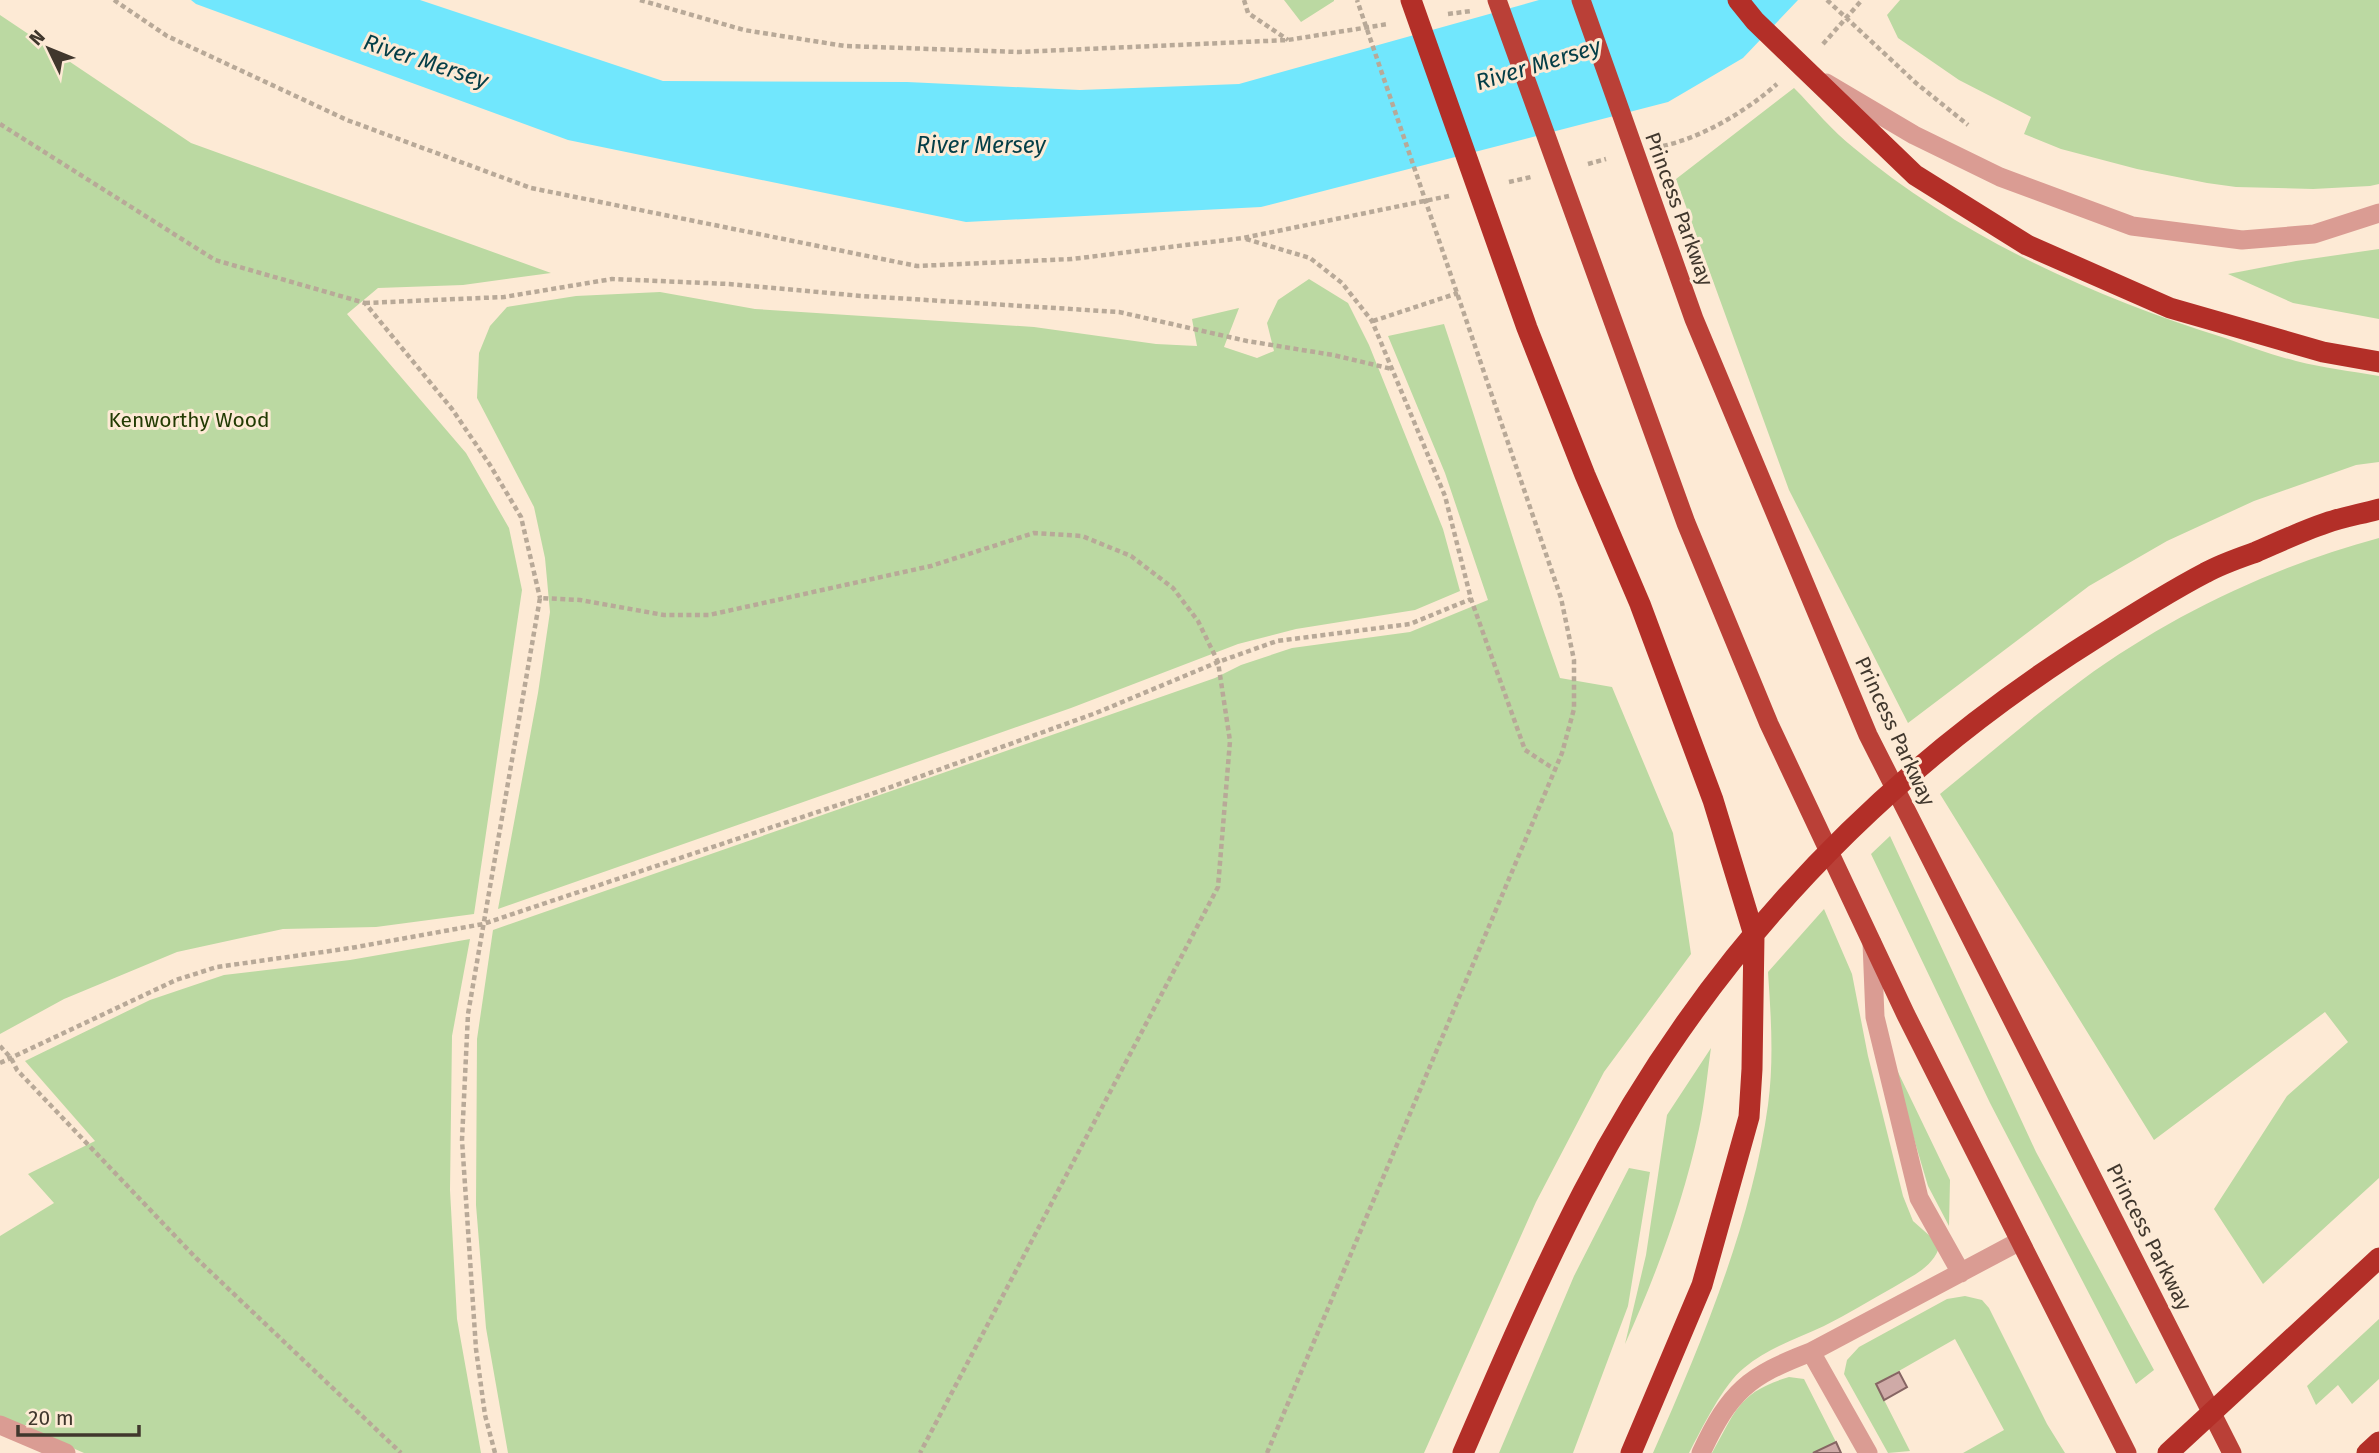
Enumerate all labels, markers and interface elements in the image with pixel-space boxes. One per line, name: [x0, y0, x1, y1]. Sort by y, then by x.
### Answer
north arrow: [14, 14, 84, 84]
text: N: [24, 25, 50, 50]
water label: River Mersey: [360, 28, 493, 95]
water label: River Mersey: [1472, 31, 1605, 96]
street label: Princess Parkway: [1639, 129, 1719, 290]
water label: River Mersey: [916, 131, 1047, 159]
park label: Kenworthy Wood: [108, 407, 270, 433]
street label: Princess Parkway: [1849, 652, 1941, 810]
street label: Princess Parkway: [2101, 1159, 2198, 1316]
scale bar: [18, 1394, 138, 1438]
text: 20 m: [28, 1405, 74, 1431]

